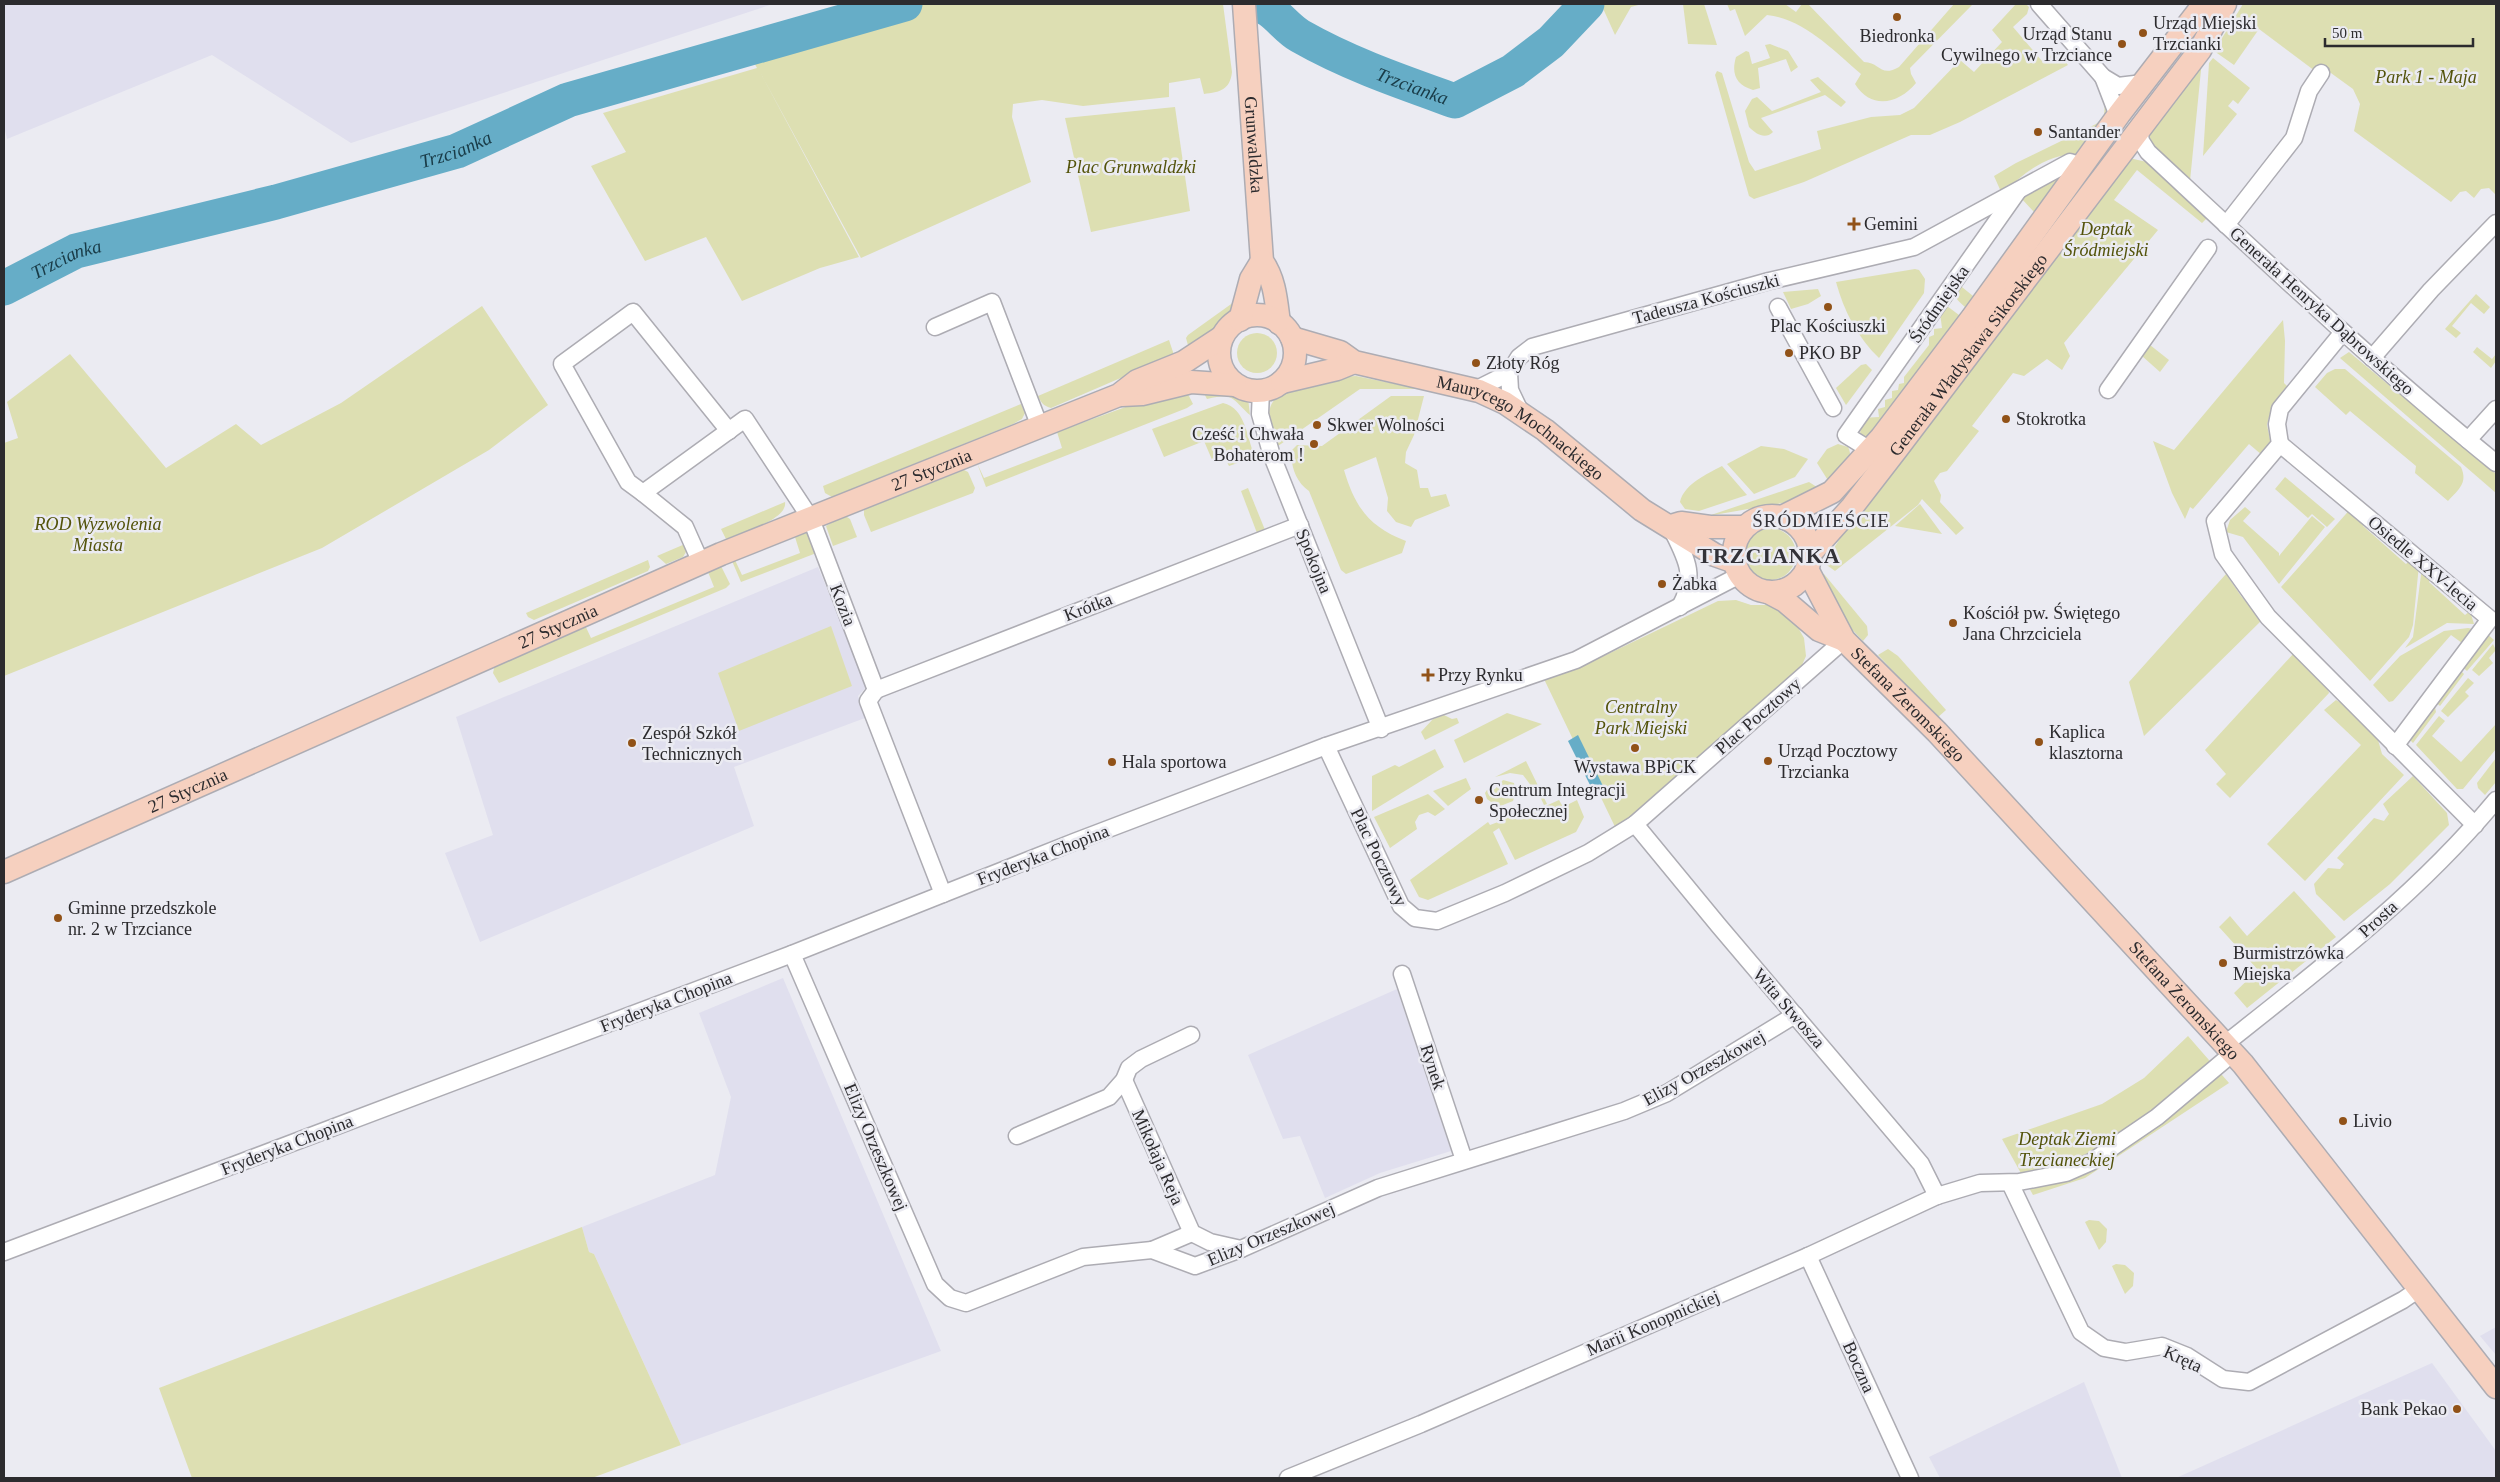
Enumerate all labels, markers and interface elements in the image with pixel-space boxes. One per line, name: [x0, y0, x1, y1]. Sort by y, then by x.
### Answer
marker: Biedronka: [1891, 11, 1903, 23]
place label: Urząd Miejski Trzcianki: [2153, 13, 2256, 54]
scale bar: [2325, 15, 2472, 47]
place label: Urząd Stanu Cywilnego w Trzciance: [1941, 24, 2112, 65]
text: 50 m: [2332, 25, 2363, 41]
place label: Biedronka: [1860, 26, 1934, 46]
marker: Urząd Miejski Trzcianki: [2137, 27, 2149, 39]
marker: Urząd Stanu Cywilnego w Trzciance: [2116, 38, 2128, 50]
water label: Trzcianka: [1373, 63, 1451, 109]
park label: Park 1 - Maja: [2374, 67, 2477, 87]
street label: Grunwaldzka: [1240, 96, 1267, 194]
place label: Santander: [2048, 122, 2120, 142]
marker: Santander: [2032, 126, 2044, 138]
water label: Trzcianka: [417, 127, 495, 172]
park label: Plac Grunwaldzki: [1065, 157, 1196, 177]
place label: Gemini: [1864, 214, 1918, 234]
marker: Gemini: [1848, 218, 1860, 230]
park label: Deptak Śródmiejski: [2064, 219, 2149, 260]
street label: Generała Henryka Dąbrowskiego: [2226, 223, 2418, 399]
water label: Trzcianka: [27, 235, 103, 283]
street label: Generała Władysława Sikorskiego: [1885, 250, 2051, 460]
street label: Śródmiejska: [1904, 261, 1973, 347]
street label: Tadeusza Kościuszki: [1630, 270, 1782, 328]
marker: Plac Kościuszki: [1822, 301, 1834, 313]
place label: Plac Kościuszki: [1770, 316, 1886, 336]
place label: PKO BP: [1799, 343, 1862, 363]
marker: PKO BP: [1783, 347, 1795, 359]
place label: Złoty Róg: [1486, 353, 1560, 373]
marker: Złoty Róg: [1470, 357, 1482, 369]
street label: Maurycego Mochnackiego: [1435, 371, 1608, 484]
place label: Stokrotka: [2016, 409, 2086, 429]
marker: Stokrotka: [2000, 413, 2012, 425]
place label: Skwer Wolności: [1327, 415, 1445, 435]
marker: Skwer Wolności: [1311, 419, 1323, 431]
place label: Cześć i Chwała Bohaterom !: [1192, 424, 1304, 465]
marker: Cześć i Chwała Bohaterom !: [1308, 438, 1320, 450]
street label: 27 Stycznia: [889, 445, 974, 495]
district label: ŚRÓDMIEŚCIE: [1752, 510, 1890, 531]
street label: Osiedle XXV-lecia: [2364, 511, 2482, 615]
park label: ROD Wyzwolenia Miasta: [34, 514, 161, 555]
street label: Spokojna: [1292, 526, 1336, 596]
district label: TRZCIANKA: [1697, 543, 1841, 568]
place label: Żabka: [1672, 574, 1717, 594]
marker: Żabka: [1656, 578, 1668, 590]
street label: Kozia: [826, 581, 860, 629]
street label: Krótka: [1061, 589, 1115, 625]
street label: 27 Stycznia: [515, 600, 601, 653]
place label: Kościół pw. Świętego Jana Chrzciciela: [1963, 602, 2120, 644]
marker: Kościół pw. Świętego Jana Chrzciciela: [1947, 617, 1959, 629]
street label: Stefana Żeromskiego: [1847, 643, 1969, 766]
place label: Przy Rynku: [1438, 665, 1523, 685]
marker: Przy Rynku: [1422, 669, 1434, 681]
street label: Plac Pocztowy: [1711, 674, 1805, 758]
park label: Centralny Park Miejski: [1594, 697, 1687, 738]
place label: Kaplica klasztorna: [2049, 722, 2123, 763]
place label: Zespół Szkół Technicznych: [642, 723, 742, 764]
marker: Kaplica klasztorna: [2033, 736, 2045, 748]
marker: Zespół Szkół Technicznych: [626, 737, 638, 749]
place label: Urząd Pocztowy Trzcianka: [1778, 741, 1897, 782]
marker: Wystawa BPiCK: [1629, 742, 1641, 754]
place label: Hala sportowa: [1122, 752, 1226, 772]
marker: Urząd Pocztowy Trzcianka: [1762, 755, 1774, 767]
marker: Hala sportowa: [1106, 756, 1118, 768]
place label: Wystawa BPiCK: [1574, 757, 1696, 777]
street label: 27 Stycznia: [145, 764, 230, 817]
place label: Centrum Integracji Społecznej: [1489, 780, 1625, 821]
marker: Centrum Integracji Społecznej: [1473, 794, 1485, 806]
street label: Plac Pocztowy: [1347, 805, 1411, 909]
street label: Fryderyka Chopina: [974, 821, 1112, 889]
street label: Prosta: [2355, 897, 2401, 941]
place label: Gminne przedszkole nr. 2 w Trzciance: [68, 898, 216, 939]
marker: Gminne przedszkole nr. 2 w Trzciance: [52, 912, 64, 924]
street label: Stefana Żeromskiego: [2125, 937, 2244, 1064]
place label: Burmistrzówka Miejska: [2233, 943, 2344, 984]
marker: Burmistrzówka Miejska: [2217, 957, 2229, 969]
street label: Wita Stwosza: [1749, 964, 1829, 1052]
street label: Fryderyka Chopina: [597, 968, 735, 1036]
street label: Elizy Orzeszkowej: [1639, 1026, 1769, 1110]
street label: Rynek: [1416, 1042, 1450, 1092]
street label: Elizy Orzeszkowej: [840, 1080, 912, 1214]
street label: Mikołaja Reja: [1128, 1106, 1188, 1208]
street label: Fryderyka Chopina: [218, 1111, 356, 1179]
place label: Livio: [2353, 1111, 2392, 1131]
marker: Livio: [2337, 1115, 2349, 1127]
park label: Deptak Ziemi Trzcianeckiej: [2017, 1129, 2116, 1170]
street label: Elizy Orzeszkowej: [1204, 1198, 1338, 1270]
street label: Marii Konopnickiej: [1584, 1286, 1722, 1360]
street label: Boczna: [1839, 1338, 1879, 1396]
street label: Kręta: [2161, 1341, 2205, 1377]
place label: Bank Pekao: [2361, 1399, 2447, 1419]
marker: Bank Pekao: [2451, 1403, 2463, 1415]

